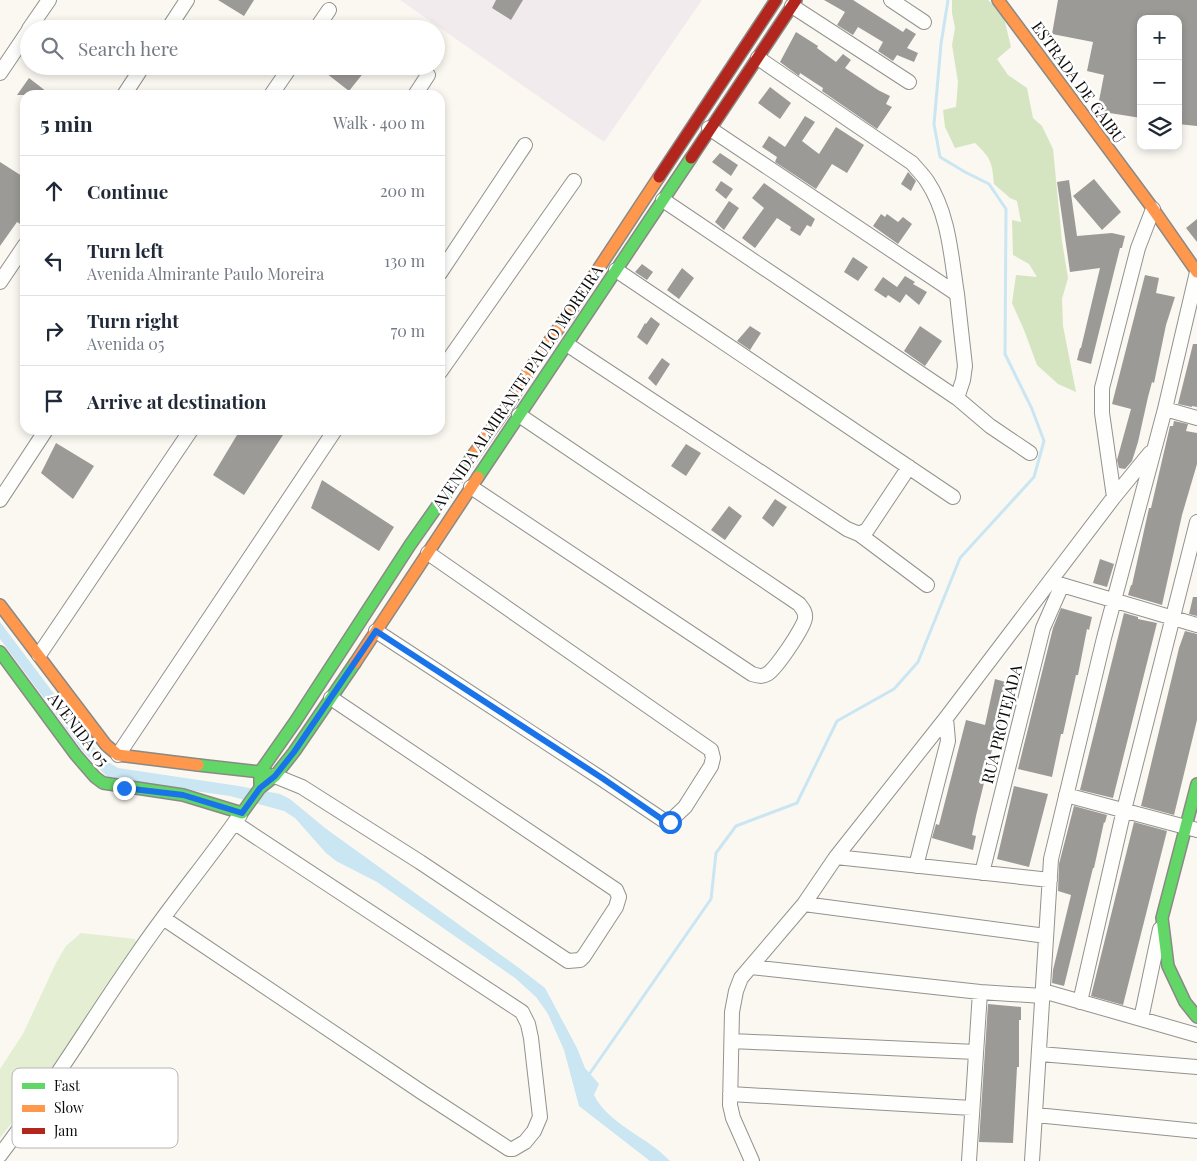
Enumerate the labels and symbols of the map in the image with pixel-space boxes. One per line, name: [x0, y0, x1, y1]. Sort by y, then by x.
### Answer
street label: ESTRADA DE GAIBU: [1028, 17, 1130, 147]
street label: AVENIDA ALMIRANTE PAULO MOREIRA: [426, 260, 607, 514]
street label: RUA PROTEJADA: [976, 661, 1026, 786]
street label: AVENIDA 05: [43, 687, 114, 770]
route end: [113, 777, 136, 800]
route start: [659, 811, 682, 834]
legend: [12, 1068, 178, 1148]
text: Fast: [54, 1076, 81, 1095]
text: Slow: [54, 1098, 84, 1117]
text: Jam: [53, 1121, 78, 1140]

